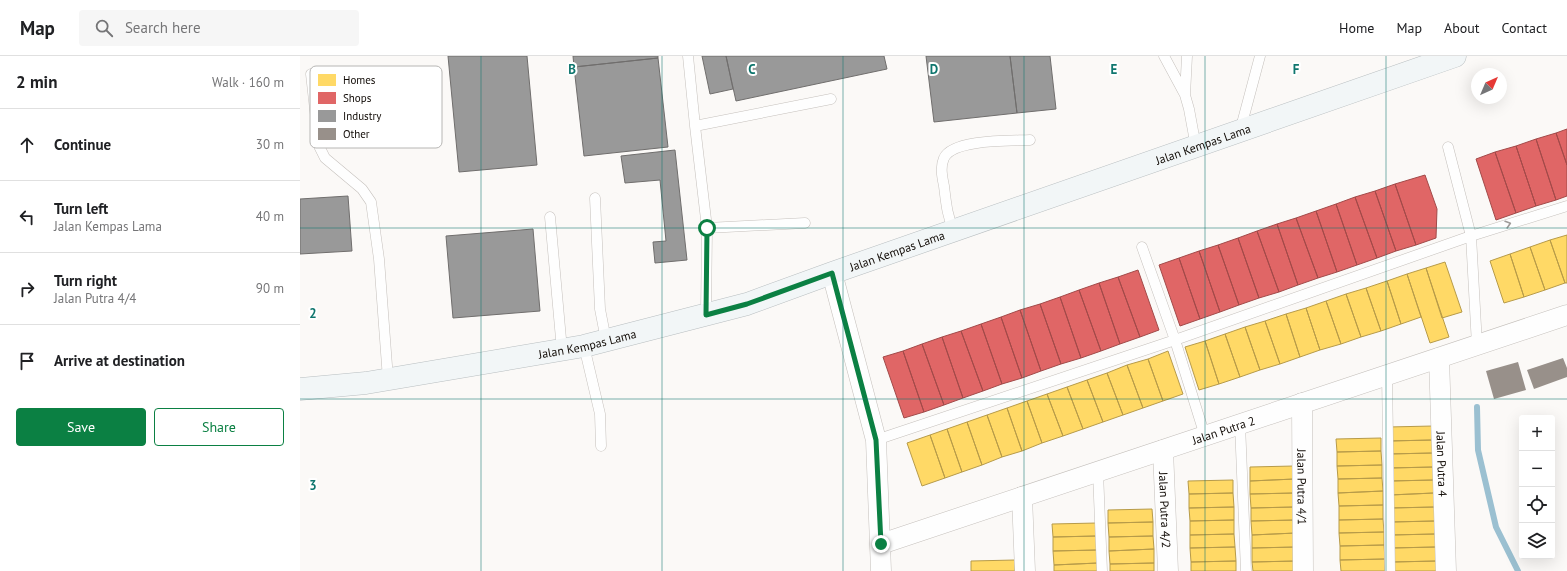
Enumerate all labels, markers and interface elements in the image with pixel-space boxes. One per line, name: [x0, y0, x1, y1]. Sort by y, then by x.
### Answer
search box: [79, 10, 359, 46]
text: Map: [20, 16, 55, 40]
icon: search: [93, 17, 115, 39]
text: Search here: [125, 18, 201, 37]
text: Home: [1339, 19, 1374, 37]
text: Map: [1396, 19, 1422, 37]
text: About: [1444, 19, 1480, 37]
text: Contact: [1502, 19, 1547, 37]
text: B: [568, 61, 576, 78]
text: C: [748, 61, 756, 78]
text: D: [930, 61, 938, 78]
text: E: [1111, 61, 1118, 78]
text: F: [1293, 61, 1300, 78]
legend: [310, 66, 442, 148]
north arrow: [1471, 68, 1507, 104]
text: 2 min: [16, 71, 57, 93]
text: Homes: [343, 73, 376, 87]
text: Walk · 160 m: [212, 74, 284, 91]
text: Shops: [343, 91, 372, 105]
text: Industry: [343, 109, 382, 123]
street label: Jalan Kempas Lama: [1152, 120, 1253, 168]
text: Other: [343, 127, 370, 141]
icon: ahead: [16, 134, 38, 156]
text: Continue: [54, 135, 111, 154]
text: 30 m: [256, 136, 284, 153]
text: Turn left: [54, 199, 108, 218]
icon: left: [16, 206, 38, 228]
text: 40 m: [256, 208, 284, 225]
text: Jalan Kempas Lama: [54, 218, 162, 235]
route start: [698, 219, 716, 237]
one-way arrow: [1505, 220, 1512, 229]
street label: Jalan Kempas Lama: [846, 227, 947, 274]
text: Turn right: [54, 271, 117, 290]
icon: right: [16, 278, 38, 300]
text: 90 m: [256, 280, 284, 297]
text: Jalan Putra 4/4: [54, 290, 136, 307]
text: 2: [309, 305, 317, 322]
street label: Jalan Kempas Lama: [536, 325, 638, 361]
icon: arrive: [16, 350, 38, 372]
text: Arrive at destination: [54, 351, 185, 370]
button: Save: [16, 408, 146, 446]
button: Share: [154, 408, 284, 446]
street label: Jalan Putra 2: [1189, 412, 1257, 447]
map controls: [1519, 415, 1555, 559]
button: +: [1519, 415, 1555, 451]
street label: Jalan Putra 4: [1434, 430, 1451, 497]
street label: Jalan Putra 4/1: [1295, 448, 1310, 525]
button: −: [1519, 451, 1555, 487]
street label: Jalan Putra 4/2: [1156, 471, 1175, 548]
text: 3: [309, 477, 317, 494]
button: locate: [1519, 487, 1555, 523]
button: layers: [1519, 523, 1555, 559]
route end: [872, 535, 890, 553]

